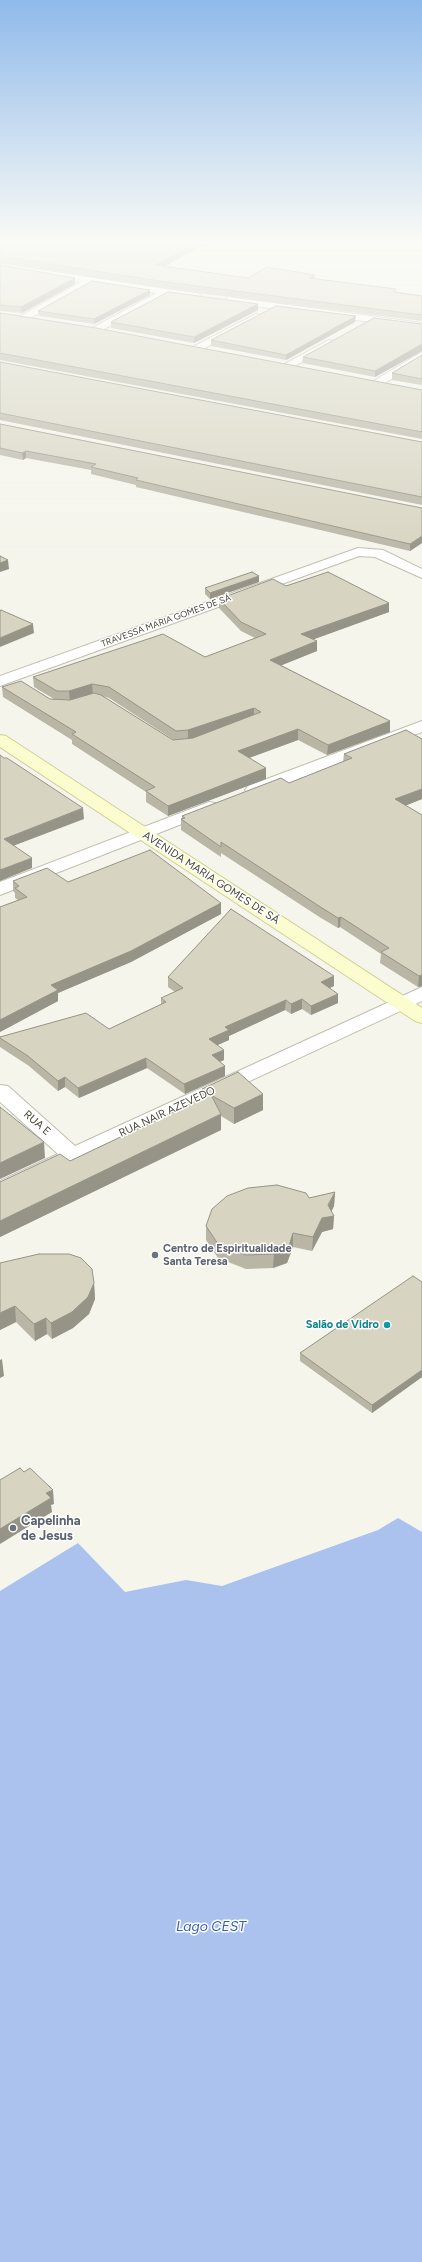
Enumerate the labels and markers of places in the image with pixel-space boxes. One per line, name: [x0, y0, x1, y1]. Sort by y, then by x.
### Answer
place label: Centro de Espiritualidade Santa Teresa: [163, 1242, 291, 1268]
marker: Centro de Espiritualidade Santa Teresa: [150, 1250, 160, 1260]
place label: Salão de Vidro: [306, 1318, 379, 1332]
marker: Salão de Vidro: [382, 1320, 392, 1330]
place label: Capelinha de Jesus: [21, 1513, 81, 1544]
marker: Capelinha de Jesus: [8, 1523, 18, 1533]

